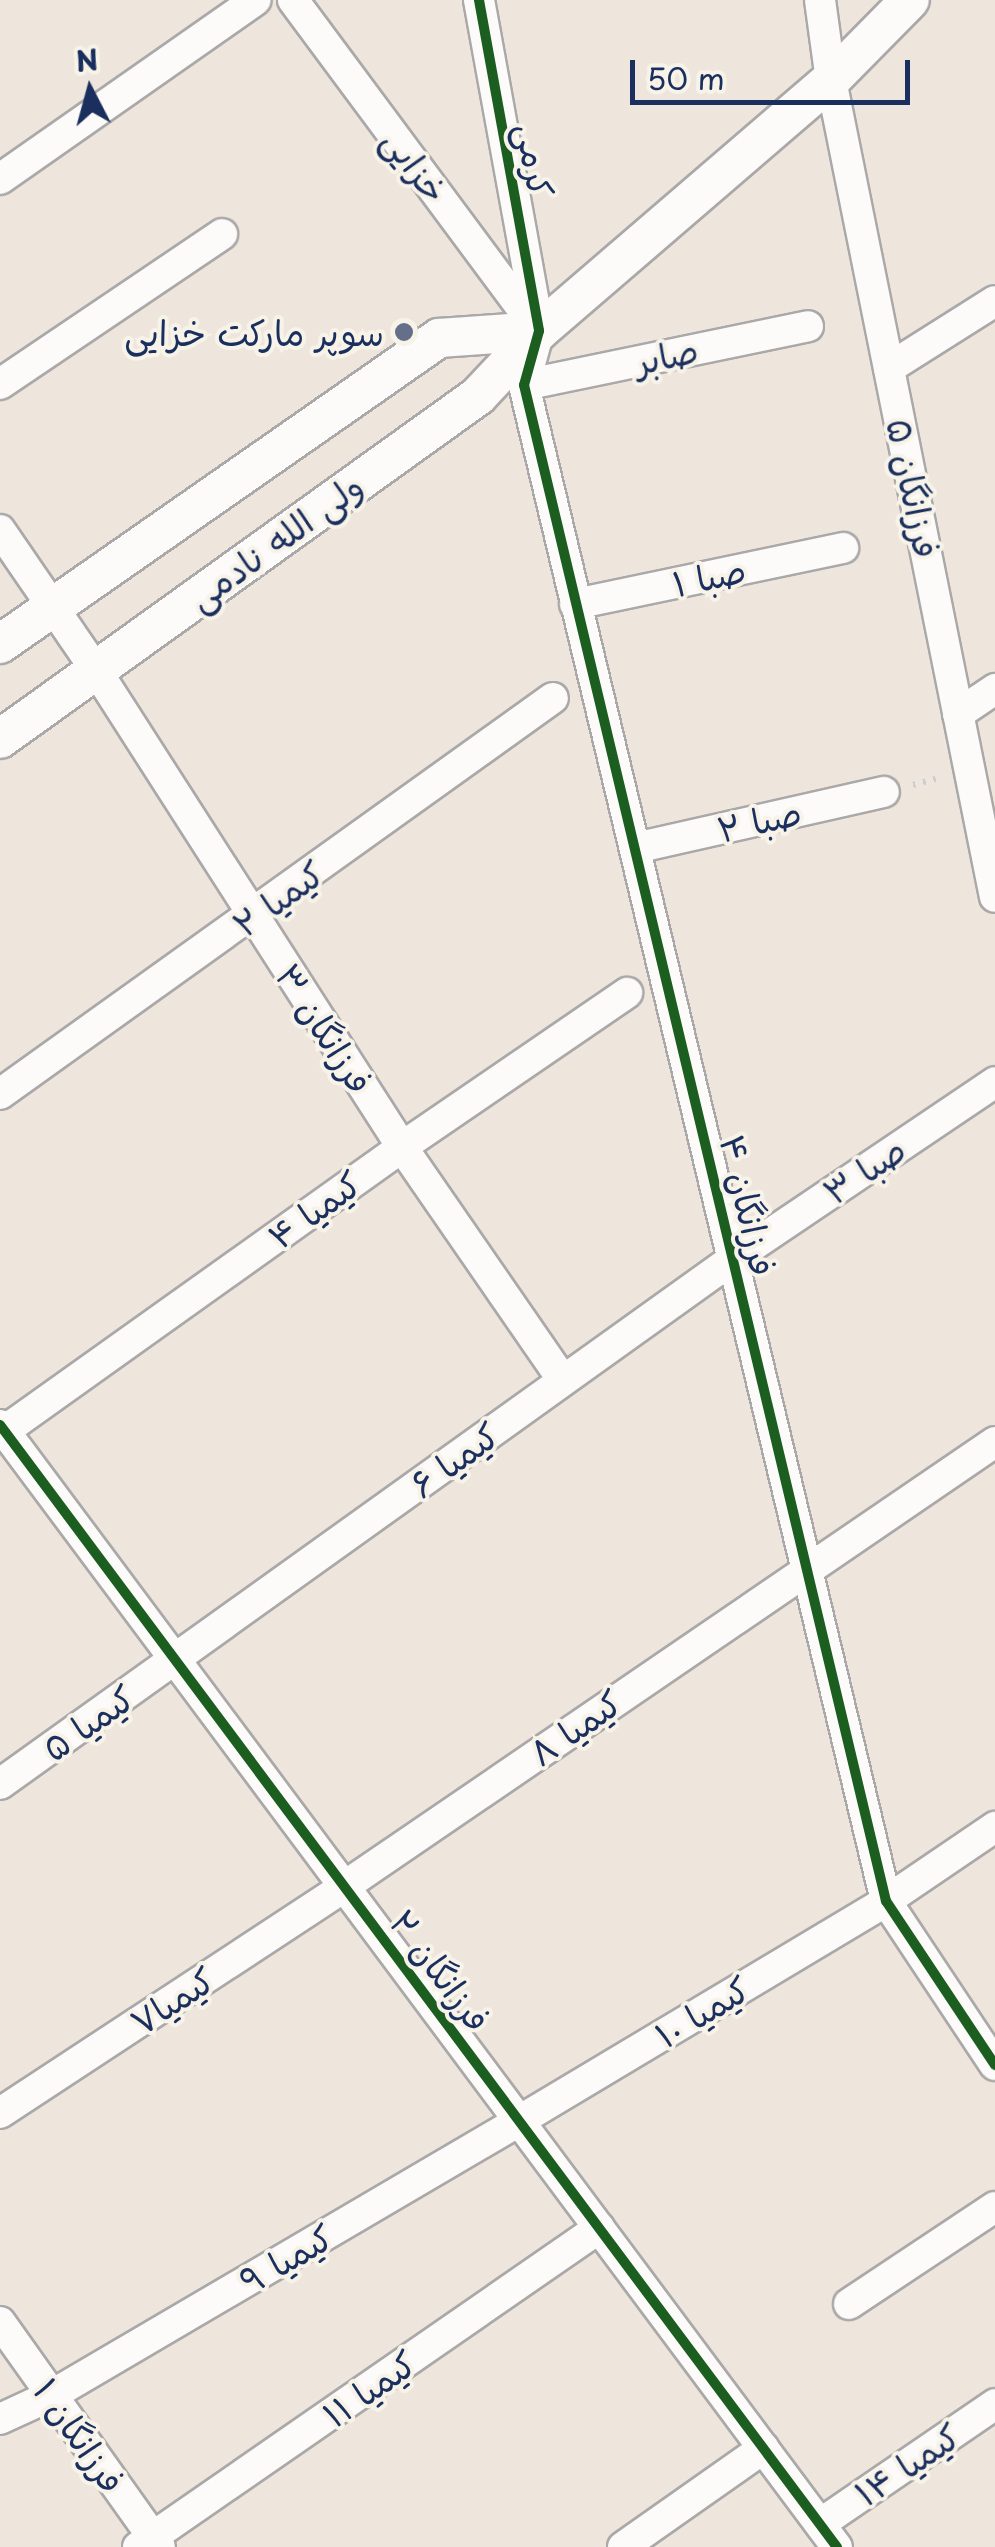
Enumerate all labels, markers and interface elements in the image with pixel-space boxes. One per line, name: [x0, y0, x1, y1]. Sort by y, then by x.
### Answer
text: N: [74, 37, 100, 82]
north arrow: [40, 40, 140, 140]
scale bar: [635, 40, 915, 102]
text: 50 m: [647, 55, 725, 100]
street label: خزایی: [375, 120, 457, 210]
street label: کرمی: [509, 120, 563, 200]
place label: سوپر مارکت خزایی: [124, 311, 384, 353]
marker: سوپر مارکت خزایی: [393, 321, 415, 343]
street label: صابر: [630, 328, 702, 382]
street label: فرزانگان ۵: [879, 414, 949, 562]
street label: ولی الله نادمی: [180, 464, 370, 618]
street label: صبا ۱: [668, 548, 750, 604]
street label: صبا ۲: [713, 790, 805, 850]
street label: کیمیا ۲: [224, 851, 332, 945]
street label: فرزانگان ۳: [268, 955, 382, 1101]
street label: صبا ۳: [815, 1127, 913, 1213]
street label: فرزانگان ۴: [712, 1130, 786, 1280]
street label: کیمیا ۴: [259, 1161, 369, 1257]
street label: کیمیا ۶: [401, 1413, 507, 1505]
street label: کیمیا ۵: [34, 1675, 142, 1769]
street label: کیمیا ۸: [521, 1680, 629, 1774]
street label: فرزانگان ۲: [382, 1901, 500, 2039]
street label: کیمیا۷: [122, 1957, 222, 2043]
street label: کیمیا ۱۰: [647, 1967, 757, 2055]
street label: کیمیا ۹: [232, 2215, 340, 2301]
street label: کیمیا ۱۱: [314, 2341, 424, 2435]
street label: فرزانگان ۱: [26, 2370, 134, 2500]
street label: کیمیا ۱۴: [846, 2414, 968, 2514]

